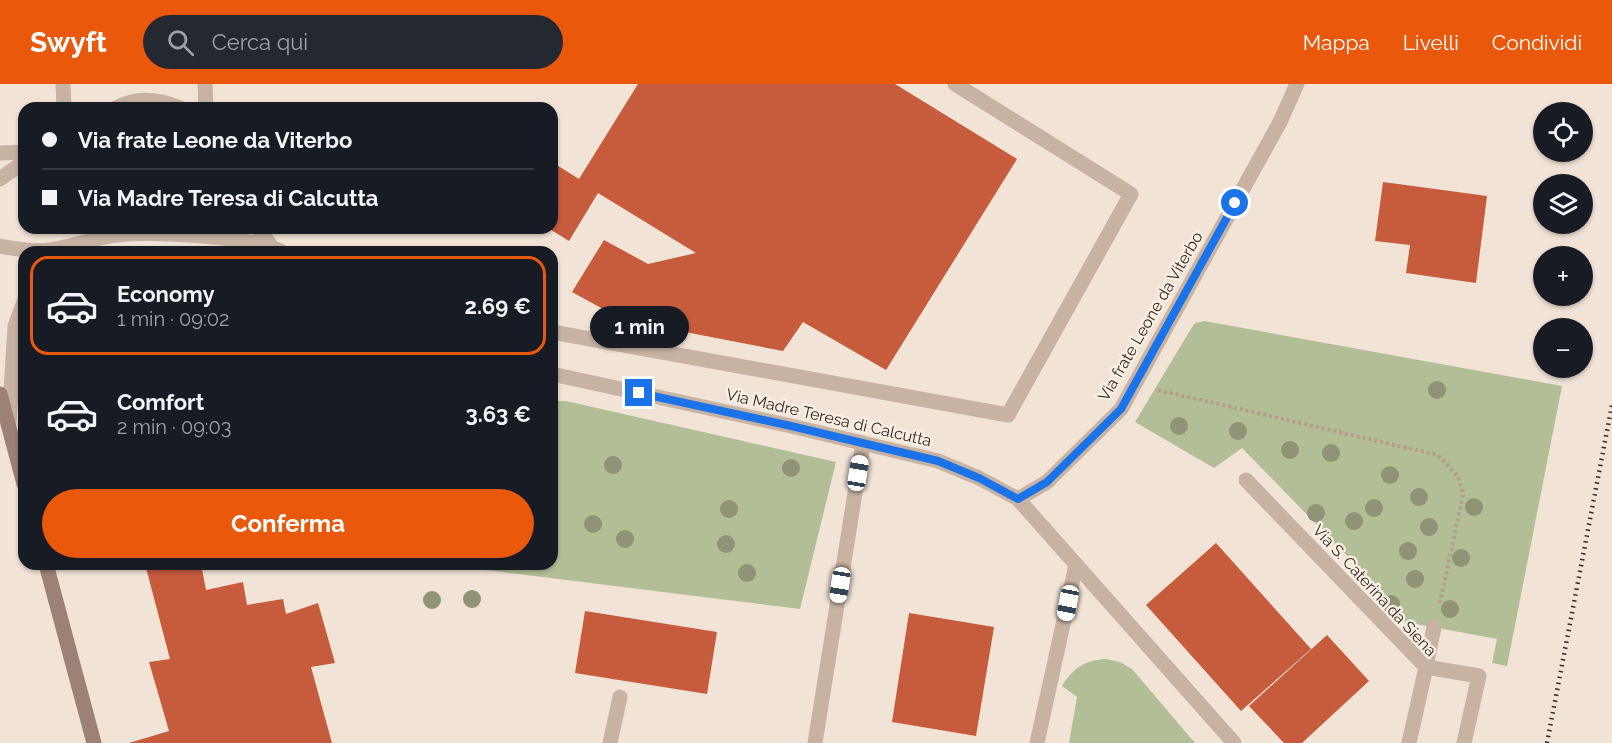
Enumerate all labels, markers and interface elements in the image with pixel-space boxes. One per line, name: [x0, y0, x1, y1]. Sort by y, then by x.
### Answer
search box: [143, 15, 563, 69]
text: Swyft: [30, 26, 107, 59]
icon: search: [164, 26, 197, 59]
text: Cerca qui: [212, 29, 308, 55]
text: Mappa: [1303, 30, 1370, 55]
text: Livelli: [1403, 30, 1459, 55]
text: Condividi: [1492, 30, 1582, 55]
map controls: [1533, 102, 1593, 378]
button: locate: [1533, 102, 1593, 162]
text: Via frate Leone da Viterbo: [78, 127, 352, 153]
button: layers: [1533, 174, 1593, 234]
text: Via Madre Teresa di Calcutta: [78, 185, 378, 211]
route start: [1221, 189, 1248, 216]
street label: Via frate Leone da Viterbo: [1094, 228, 1207, 404]
button: +: [1533, 246, 1593, 306]
icon: car: [45, 279, 99, 333]
text: Economy: [117, 281, 215, 307]
text: 2.69 €: [464, 293, 531, 319]
callout: 1 min: [590, 306, 688, 348]
text: 1 min · 09:02: [117, 307, 229, 331]
text: 1 min: [614, 315, 665, 339]
button: −: [1533, 318, 1593, 378]
route end: [625, 379, 652, 406]
street label: Via Madre Teresa di Calcutta: [724, 385, 933, 450]
icon: car: [45, 387, 99, 441]
text: Comfort: [117, 389, 204, 415]
text: 3.63 €: [465, 401, 531, 427]
text: 2 min · 09:03: [117, 415, 232, 439]
car: [846, 454, 870, 492]
button: Conferma: [42, 489, 534, 558]
street label: Via S. Caterina da Siena: [1309, 521, 1441, 660]
car: [828, 566, 852, 604]
car: [1056, 584, 1080, 622]

